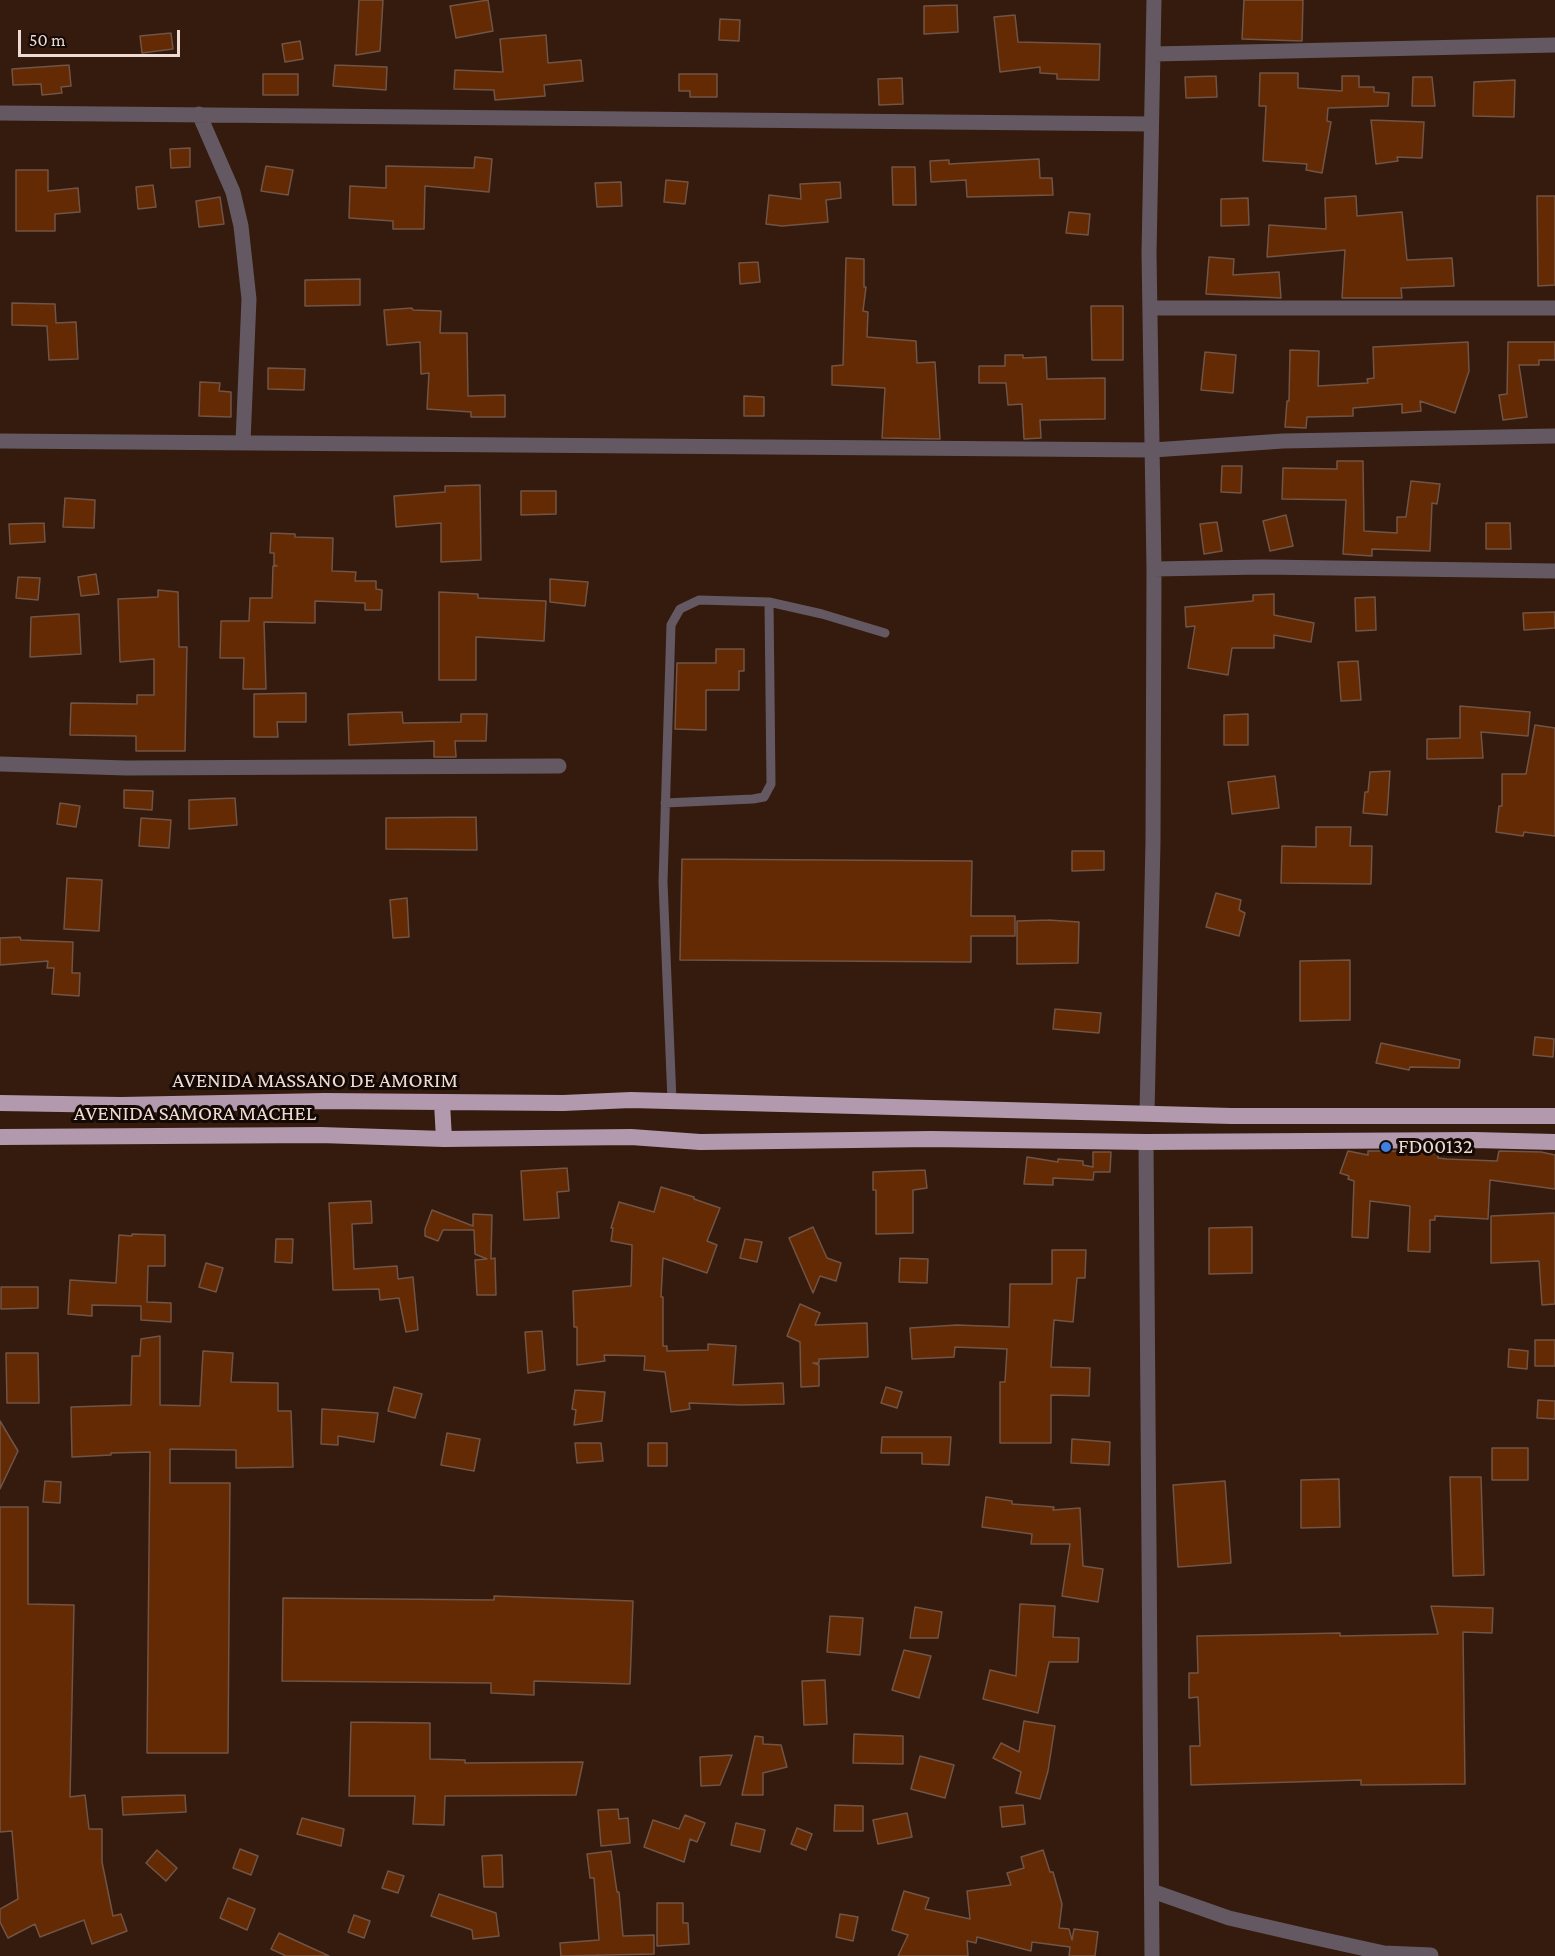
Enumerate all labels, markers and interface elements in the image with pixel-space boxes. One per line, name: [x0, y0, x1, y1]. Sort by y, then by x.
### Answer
scale bar: [21, 18, 183, 56]
text: 50 m: [29, 30, 66, 50]
street label: AVENIDA MASSANO DE AMORIM: [172, 1068, 458, 1094]
street label: AVENIDA SAMORA MACHEL: [74, 1101, 316, 1127]
place label: FD00132: [1398, 1134, 1473, 1160]
marker: FD00132: [1379, 1140, 1393, 1154]

